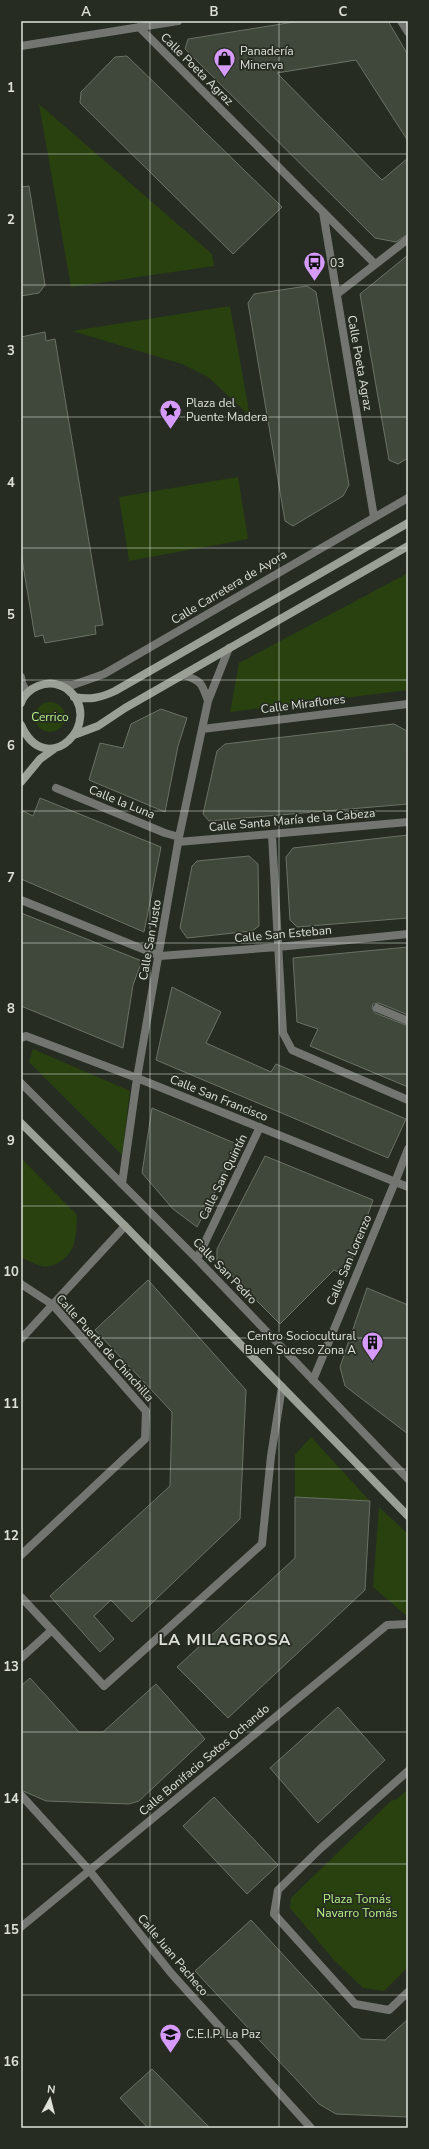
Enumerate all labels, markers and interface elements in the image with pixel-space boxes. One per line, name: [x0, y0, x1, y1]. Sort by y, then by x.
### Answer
text: A: [81, 3, 91, 21]
text: B: [210, 3, 219, 21]
text: C: [339, 3, 348, 21]
street label: Calle Poeta Agraz: [157, 29, 237, 109]
place label: Panadería Minerva: [240, 43, 294, 73]
shop icon: Panadería Minerva: [212, 45, 238, 78]
text: 1: [7, 79, 15, 97]
text: 2: [7, 211, 15, 229]
bus stop icon: 03: [302, 250, 328, 283]
place label: 03: [330, 255, 344, 271]
street label: Calle Poeta Agraz: [344, 314, 376, 412]
text: 3: [7, 342, 15, 360]
place label: Plaza del Puente Madera: [186, 395, 268, 425]
place icon: Plaza del Puente Madera: [158, 397, 184, 430]
text: 4: [7, 474, 15, 492]
street label: Calle Carretera de Ayora: [168, 546, 290, 628]
text: 5: [7, 606, 15, 624]
street label: Calle Miraflores: [260, 691, 346, 717]
park label: Cerrico: [31, 709, 69, 725]
text: 6: [7, 737, 15, 755]
street label: Calle la Luna: [87, 781, 157, 823]
street label: Calle Santa María de la Cabeza: [208, 805, 376, 835]
text: 7: [7, 869, 15, 887]
street label: Calle San Justo: [135, 898, 165, 982]
street label: Calle San Esteban: [234, 922, 332, 946]
text: 8: [7, 1000, 15, 1018]
street label: Calle San Francisco: [168, 1071, 271, 1125]
street label: Calle San Quintín: [195, 1131, 251, 1223]
text: 9: [7, 1132, 15, 1150]
street label: Calle San Lorenzo: [323, 1212, 375, 1308]
street label: Calle San Pedro: [189, 1235, 261, 1308]
text: 10: [3, 1263, 19, 1281]
street label: Calle Puerta de Chinchilla: [52, 1291, 158, 1405]
place label: Centro Sociocultural Buen Suceso Zona A: [245, 1328, 356, 1358]
building icon: Centro Sociocultural Buen Suceso Zona A: [359, 1330, 385, 1363]
text: 11: [3, 1395, 19, 1413]
text: 12: [3, 1527, 19, 1545]
district label: LA MILAGROSA: [159, 1629, 291, 1651]
text: 13: [3, 1658, 19, 1676]
street label: Calle Bonifacio Sotos Ochando: [135, 1700, 273, 1819]
text: 14: [3, 1790, 19, 1808]
park label: Plaza Tomás Navarro Tomás: [316, 1891, 398, 1921]
street label: Calle Juan Pacheco: [134, 1911, 212, 2000]
text: 15: [3, 1921, 19, 1939]
school or university icon: C.E.I.P. La Paz: [157, 2021, 183, 2054]
place label: C.E.I.P. La Paz: [186, 2026, 261, 2042]
text: 16: [3, 2053, 19, 2071]
north arrow: [30, 2079, 70, 2119]
text: N: [46, 2082, 56, 2098]

